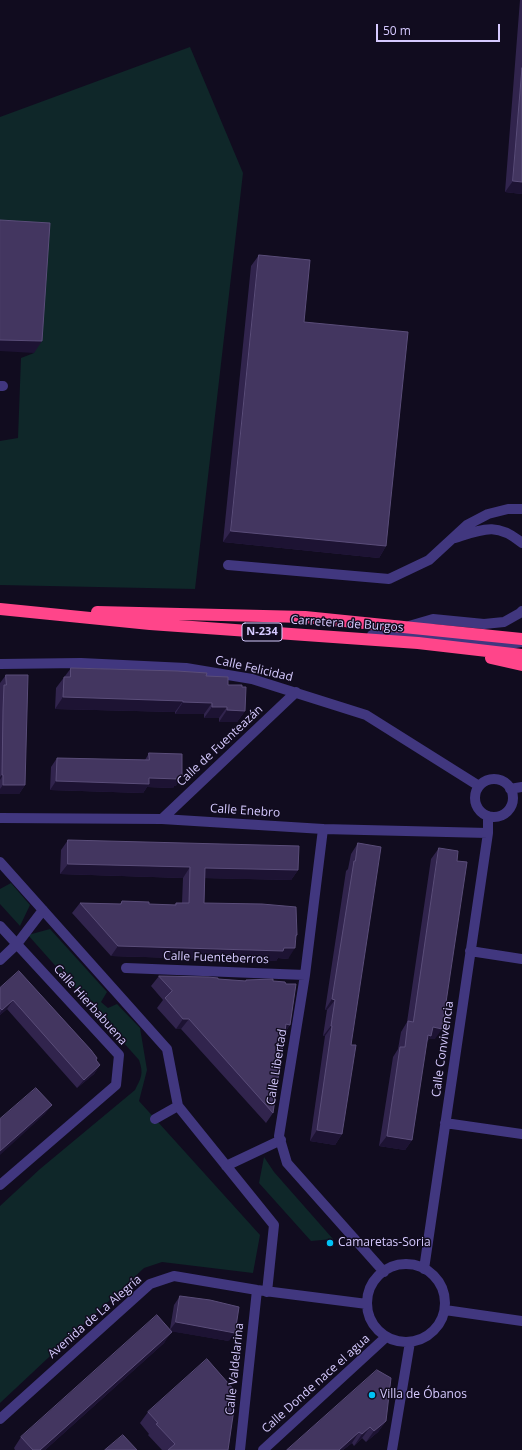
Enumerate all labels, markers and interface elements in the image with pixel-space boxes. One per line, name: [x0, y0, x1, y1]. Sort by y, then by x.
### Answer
scale bar: [378, 16, 502, 42]
text: 50 m: [383, 22, 411, 39]
street label: Carretera de Burgos: [290, 613, 404, 635]
road number: N-234: [242, 623, 282, 641]
street label: Calle Felicidad: [214, 653, 294, 685]
street label: Calle de Fuenteazán: [174, 702, 266, 790]
street label: Calle Enebro: [209, 801, 281, 821]
street label: Calle Fuenteberros: [163, 949, 269, 967]
street label: Calle Hierbabuena: [50, 962, 130, 1048]
street label: Calle Convivencia: [429, 1000, 457, 1098]
street label: Calle Libertad: [264, 1028, 290, 1106]
place label: Camaretas-Soria: [338, 1236, 431, 1250]
marker: Camaretas-Soria: [325, 1238, 335, 1248]
street label: Avenida de La Alegría: [45, 1272, 145, 1362]
street label: Calle Valdelarina: [223, 1322, 247, 1416]
street label: Calle Donde nace el agua: [259, 1332, 373, 1436]
place label: Villa de Óbanos: [380, 1388, 467, 1402]
marker: Villa de Óbanos: [367, 1390, 377, 1400]

